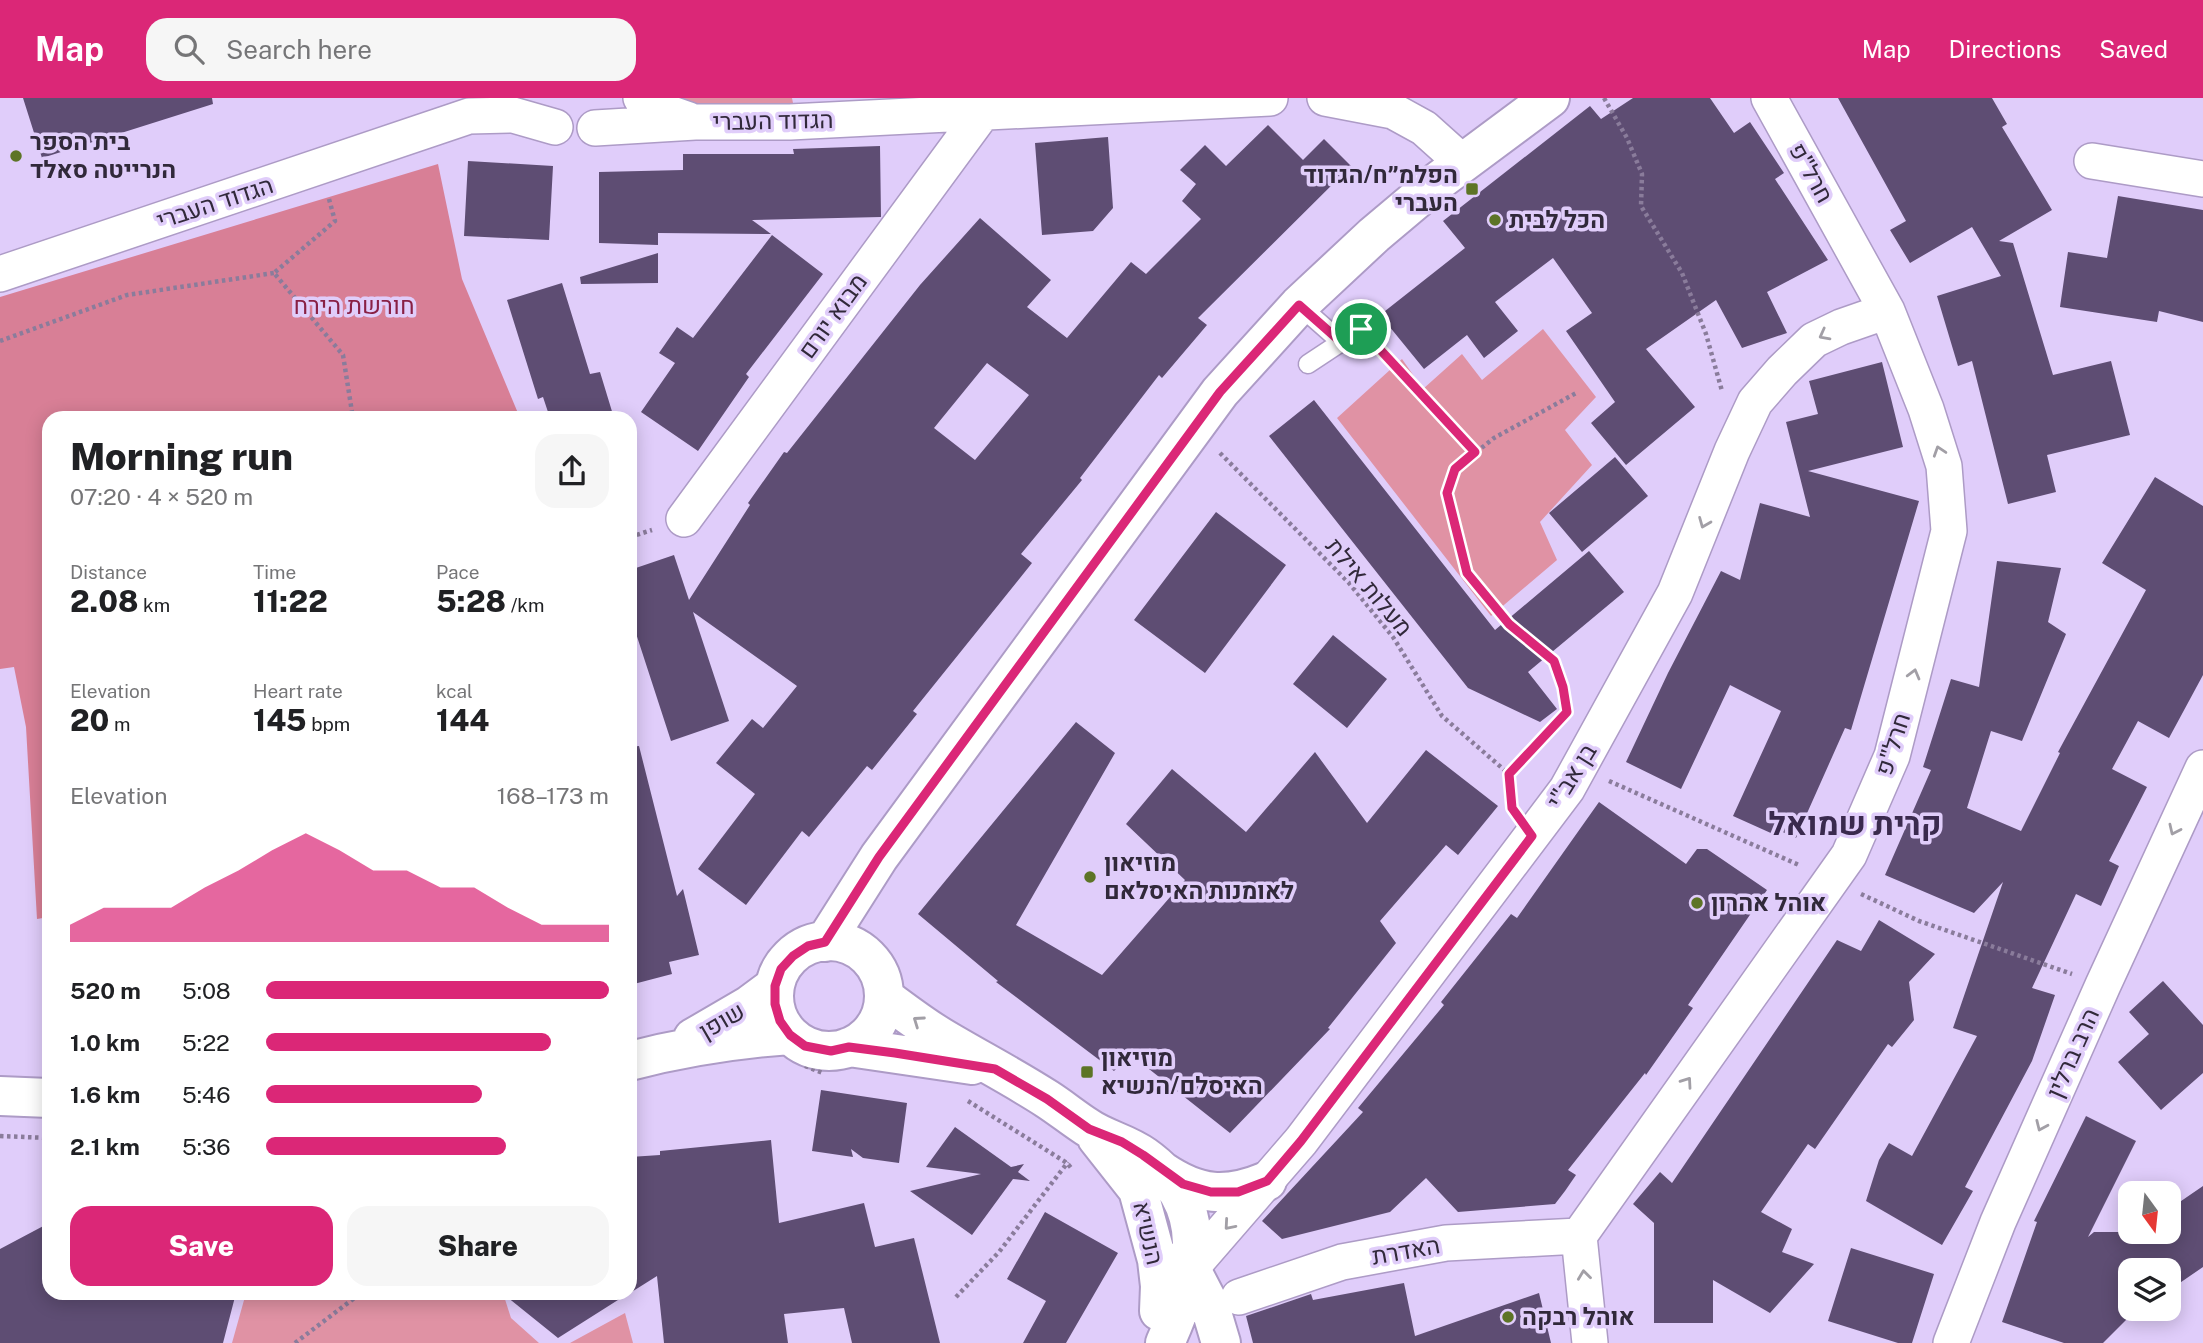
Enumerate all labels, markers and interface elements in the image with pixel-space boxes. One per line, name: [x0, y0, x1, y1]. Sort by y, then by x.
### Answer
search box: [146, 18, 636, 81]
text: Map: [35, 30, 104, 68]
icon: search: [170, 30, 208, 68]
text: Search here: [226, 34, 372, 65]
text: Map: [1862, 35, 1911, 63]
text: Directions: [1949, 35, 2061, 63]
text: Saved: [2099, 35, 2168, 63]
street label: הגדוד העברי: [712, 105, 834, 135]
place label: בית הספר הנרייטה סאלד: [30, 127, 176, 183]
street label: חרל"פ: [1784, 138, 1840, 207]
marker: בית הספר הנרייטה סאלד: [8, 148, 24, 164]
place label: הפלמ״ח/הגדוד העברי: [1303, 160, 1458, 216]
street label: הגדוד העברי: [153, 170, 277, 234]
marker: הפלמ״ח/הגדוד העברי: [1464, 181, 1480, 197]
place label: הכל לבית: [1509, 205, 1605, 233]
marker: הכל לבית: [1487, 212, 1503, 228]
street label: מבוא יורם: [792, 268, 872, 363]
park label: חורשת הירח: [294, 291, 415, 319]
pin: [1331, 299, 1391, 359]
icon: arrive: [1342, 310, 1380, 348]
one-way arrow: [1818, 327, 1831, 341]
text: Morning run: [70, 434, 293, 479]
button: share: [535, 434, 609, 508]
one-way arrow: [1933, 446, 1947, 458]
text: 07:20 · 4 × 520 m: [70, 483, 253, 510]
one-way arrow: [1699, 516, 1713, 528]
street label: מעלות אילת: [1321, 532, 1419, 641]
text: Distance: [70, 561, 147, 583]
text: Time: [253, 561, 296, 583]
text: Pace: [436, 561, 479, 583]
text: 2.08: [70, 583, 138, 619]
text: 11:22: [253, 583, 328, 619]
text: 5:28: [436, 583, 506, 619]
text: km: [138, 594, 170, 616]
text: /km: [506, 594, 544, 616]
one-way arrow: [1906, 668, 1920, 680]
text: Elevation: [70, 680, 151, 702]
text: Heart rate: [253, 680, 343, 702]
text: kcal: [436, 680, 473, 702]
text: 20: [70, 702, 109, 738]
text: 145: [253, 702, 307, 738]
text: 144: [436, 702, 489, 738]
street label: חרל"פ: [1869, 709, 1915, 778]
text: m: [109, 713, 130, 735]
text: bpm: [307, 713, 350, 735]
street label: בן אב"י: [1540, 738, 1602, 813]
text: Elevation: [70, 782, 168, 809]
text: 168–173 m: [497, 782, 609, 809]
district label: קרית שמואל: [1768, 805, 1942, 842]
one-way arrow: [2168, 822, 2182, 835]
place label: מוזיאון לאומנות האיסלאם: [1104, 848, 1294, 904]
marker: מוזיאון לאומנות האיסלאם: [1082, 869, 1098, 885]
place label: אוהל אהרון: [1711, 888, 1826, 916]
marker: אוהל אהרון: [1689, 895, 1705, 911]
text: 520 m: [70, 977, 141, 1004]
text: 5:08: [182, 977, 231, 1004]
street label: שופן: [694, 996, 749, 1044]
street label: הרב ברלין: [2040, 1003, 2104, 1102]
one-way arrow: [913, 1017, 926, 1029]
text: 1.0 km: [70, 1029, 140, 1056]
text: 5:22: [182, 1029, 230, 1056]
place label: מוזיאון האיסלם/הנשיא: [1101, 1043, 1263, 1099]
marker: מוזיאון האיסלם/הנשיא: [1079, 1064, 1095, 1080]
one-way arrow: [1679, 1077, 1691, 1090]
text: 1.6 km: [70, 1081, 140, 1108]
text: 5:46: [182, 1081, 231, 1108]
one-way arrow: [2035, 1119, 2049, 1131]
text: 2.1 km: [70, 1133, 140, 1160]
text: 5:36: [182, 1133, 231, 1160]
north arrow: [2118, 1181, 2180, 1244]
map controls: [2118, 1181, 2181, 1321]
street label: הנשיא: [1128, 1198, 1170, 1267]
button: Save: [70, 1206, 333, 1286]
button: Share: [347, 1206, 609, 1286]
one-way arrow: [1225, 1217, 1237, 1230]
street label: האדרת: [1370, 1230, 1442, 1270]
button: layers: [2118, 1258, 2181, 1321]
one-way arrow: [1576, 1269, 1591, 1281]
place label: אוהל רבקה: [1522, 1302, 1634, 1330]
marker: אוהל רבקה: [1500, 1309, 1516, 1325]

